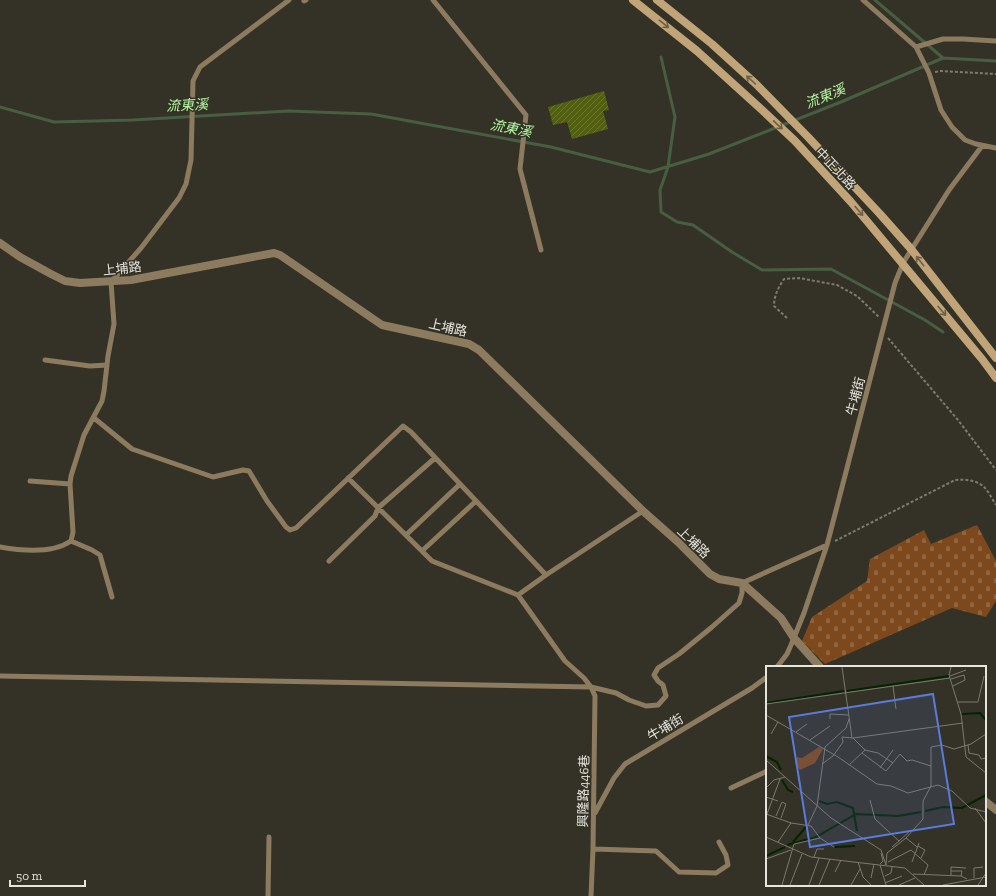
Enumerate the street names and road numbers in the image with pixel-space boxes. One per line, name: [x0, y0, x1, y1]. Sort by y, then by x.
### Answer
street label: 中正北路: [812, 144, 859, 192]
street label: 上埔路: [102, 259, 142, 278]
street label: 上埔路: [427, 316, 469, 339]
street label: 牛埔街: [843, 375, 868, 417]
street label: 上埔路: [674, 523, 713, 561]
street label: 牛埔街: [645, 711, 686, 744]
street label: 興隆路446巷: [575, 754, 592, 828]

